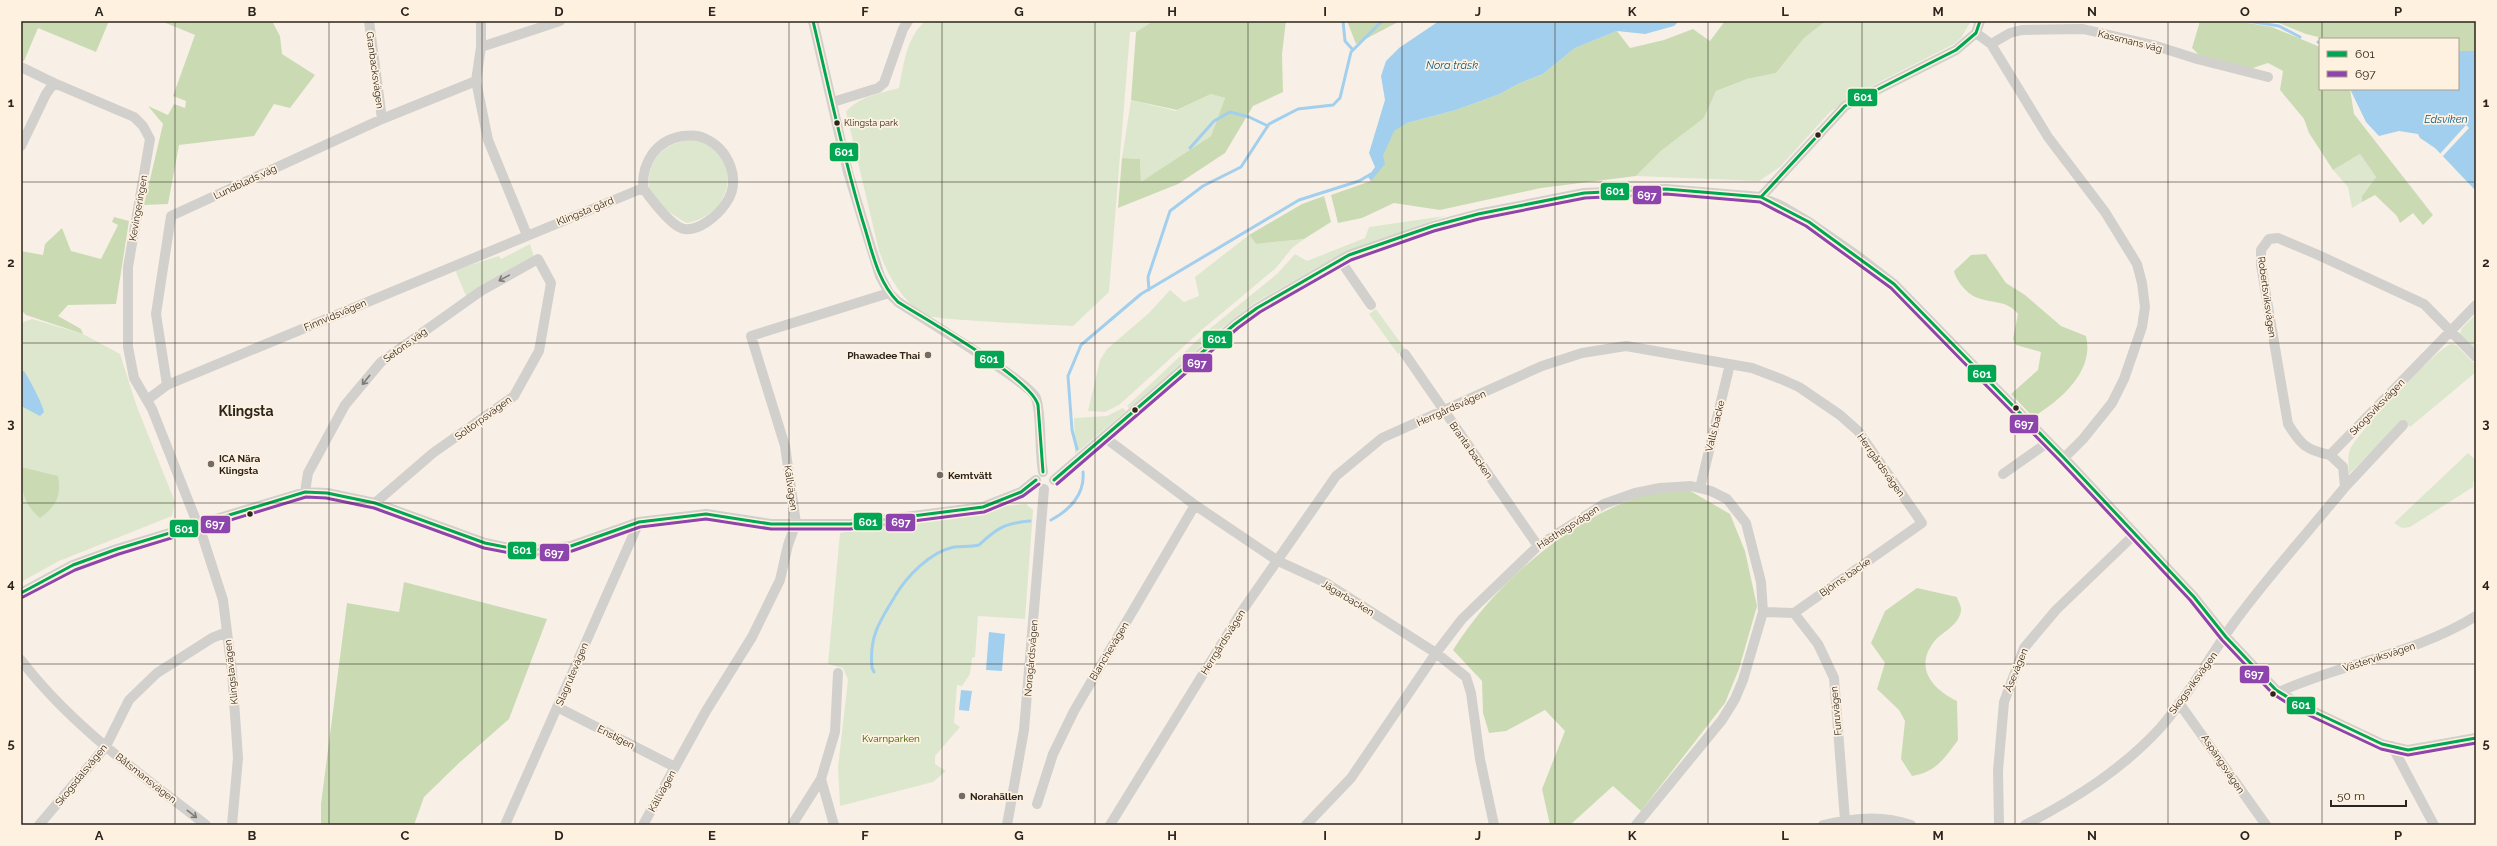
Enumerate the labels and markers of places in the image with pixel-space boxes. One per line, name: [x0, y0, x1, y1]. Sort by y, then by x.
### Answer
marker: Klingsta park: [832, 118, 842, 128]
place label: Klingsta park: [844, 118, 898, 128]
unlabelled marker: [1813, 130, 1823, 140]
place label: Phawadee Thai: [847, 350, 920, 361]
marker: Phawadee Thai: [923, 350, 933, 360]
unlabelled marker: [2011, 403, 2021, 413]
unlabelled marker: [1130, 405, 1140, 415]
place label: ICA Nära Klingsta: [219, 453, 261, 476]
marker: ICA Nära Klingsta: [206, 459, 216, 469]
marker: Kemtvätt: [935, 470, 945, 480]
place label: Kemtvätt: [948, 470, 992, 481]
unlabelled marker: [245, 509, 255, 519]
unlabelled marker: [2268, 689, 2278, 699]
marker: Norahällen: [957, 791, 967, 801]
place label: Norahällen: [970, 791, 1023, 802]

